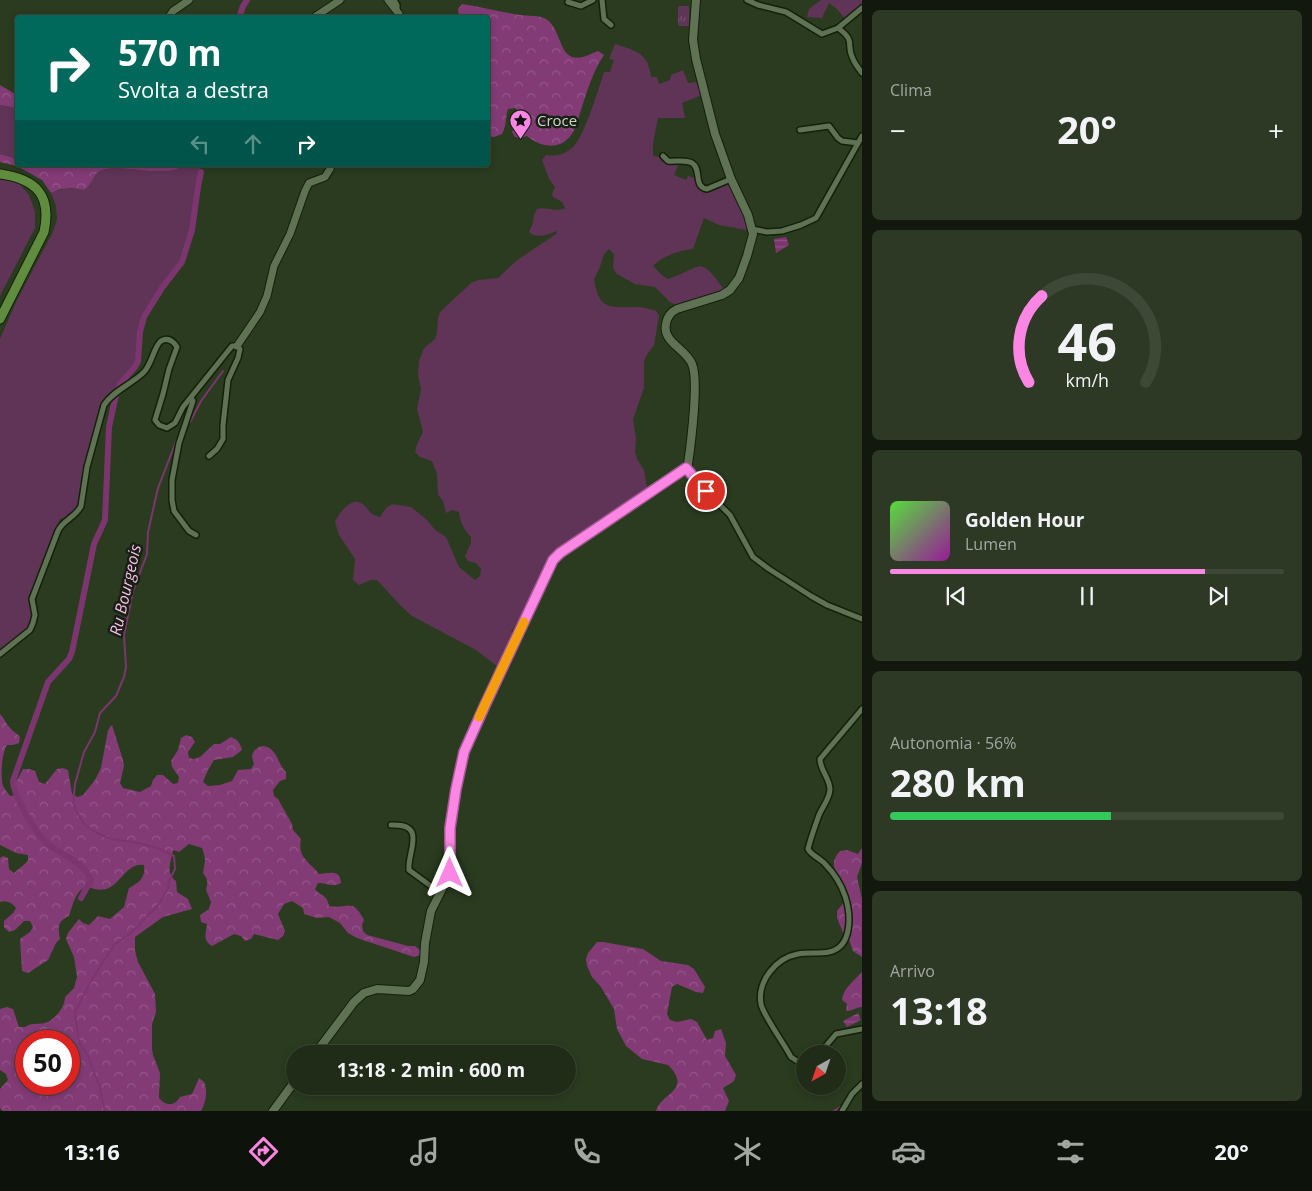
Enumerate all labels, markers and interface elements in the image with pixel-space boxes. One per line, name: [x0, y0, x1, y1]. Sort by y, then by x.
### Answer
text: 570 m: [118, 29, 222, 76]
icon: right: [35, 35, 100, 100]
text: Svolta a destra: [118, 74, 269, 104]
text: Clima: [890, 79, 932, 101]
text: 20°: [1057, 103, 1117, 155]
place icon: Croce: [509, 109, 533, 140]
place label: Croce: [537, 110, 577, 130]
text: −: [890, 111, 906, 149]
text: +: [1268, 111, 1284, 149]
icon: left: [186, 130, 214, 158]
icon: ahead: [239, 130, 267, 158]
icon: right: [292, 130, 320, 158]
text: 46: [1057, 305, 1117, 376]
text: km/h: [1065, 368, 1109, 392]
pin: [685, 470, 727, 512]
icon: arrive: [692, 477, 720, 505]
text: Golden Hour: [965, 507, 1084, 533]
text: Lumen: [965, 533, 1017, 555]
water label: Ru Bourgeois: [104, 542, 146, 638]
icon: previous: [942, 582, 970, 610]
icon: pause: [1073, 582, 1101, 610]
icon: next: [1204, 582, 1232, 610]
text: Autonomia · 56%: [890, 732, 1016, 754]
text: 280 km: [890, 756, 1026, 808]
position arrow: [423, 846, 475, 898]
text: Arrivo: [890, 960, 935, 982]
text: 13:18: [890, 984, 988, 1036]
speed limit sign: 50: [15, 1030, 80, 1095]
north arrow: [796, 1045, 846, 1095]
map controls: [796, 1045, 846, 1095]
text: 13:18 · 2 min · 600 m: [337, 1057, 525, 1083]
icon: directions: [246, 1134, 281, 1169]
icon: music: [407, 1134, 442, 1169]
icon: phone: [569, 1134, 604, 1169]
icon: climate: [730, 1134, 765, 1169]
icon: car: [891, 1134, 926, 1169]
icon: filters: [1053, 1134, 1088, 1169]
text: 13:16: [63, 1136, 120, 1166]
text: 20°: [1214, 1136, 1249, 1166]

